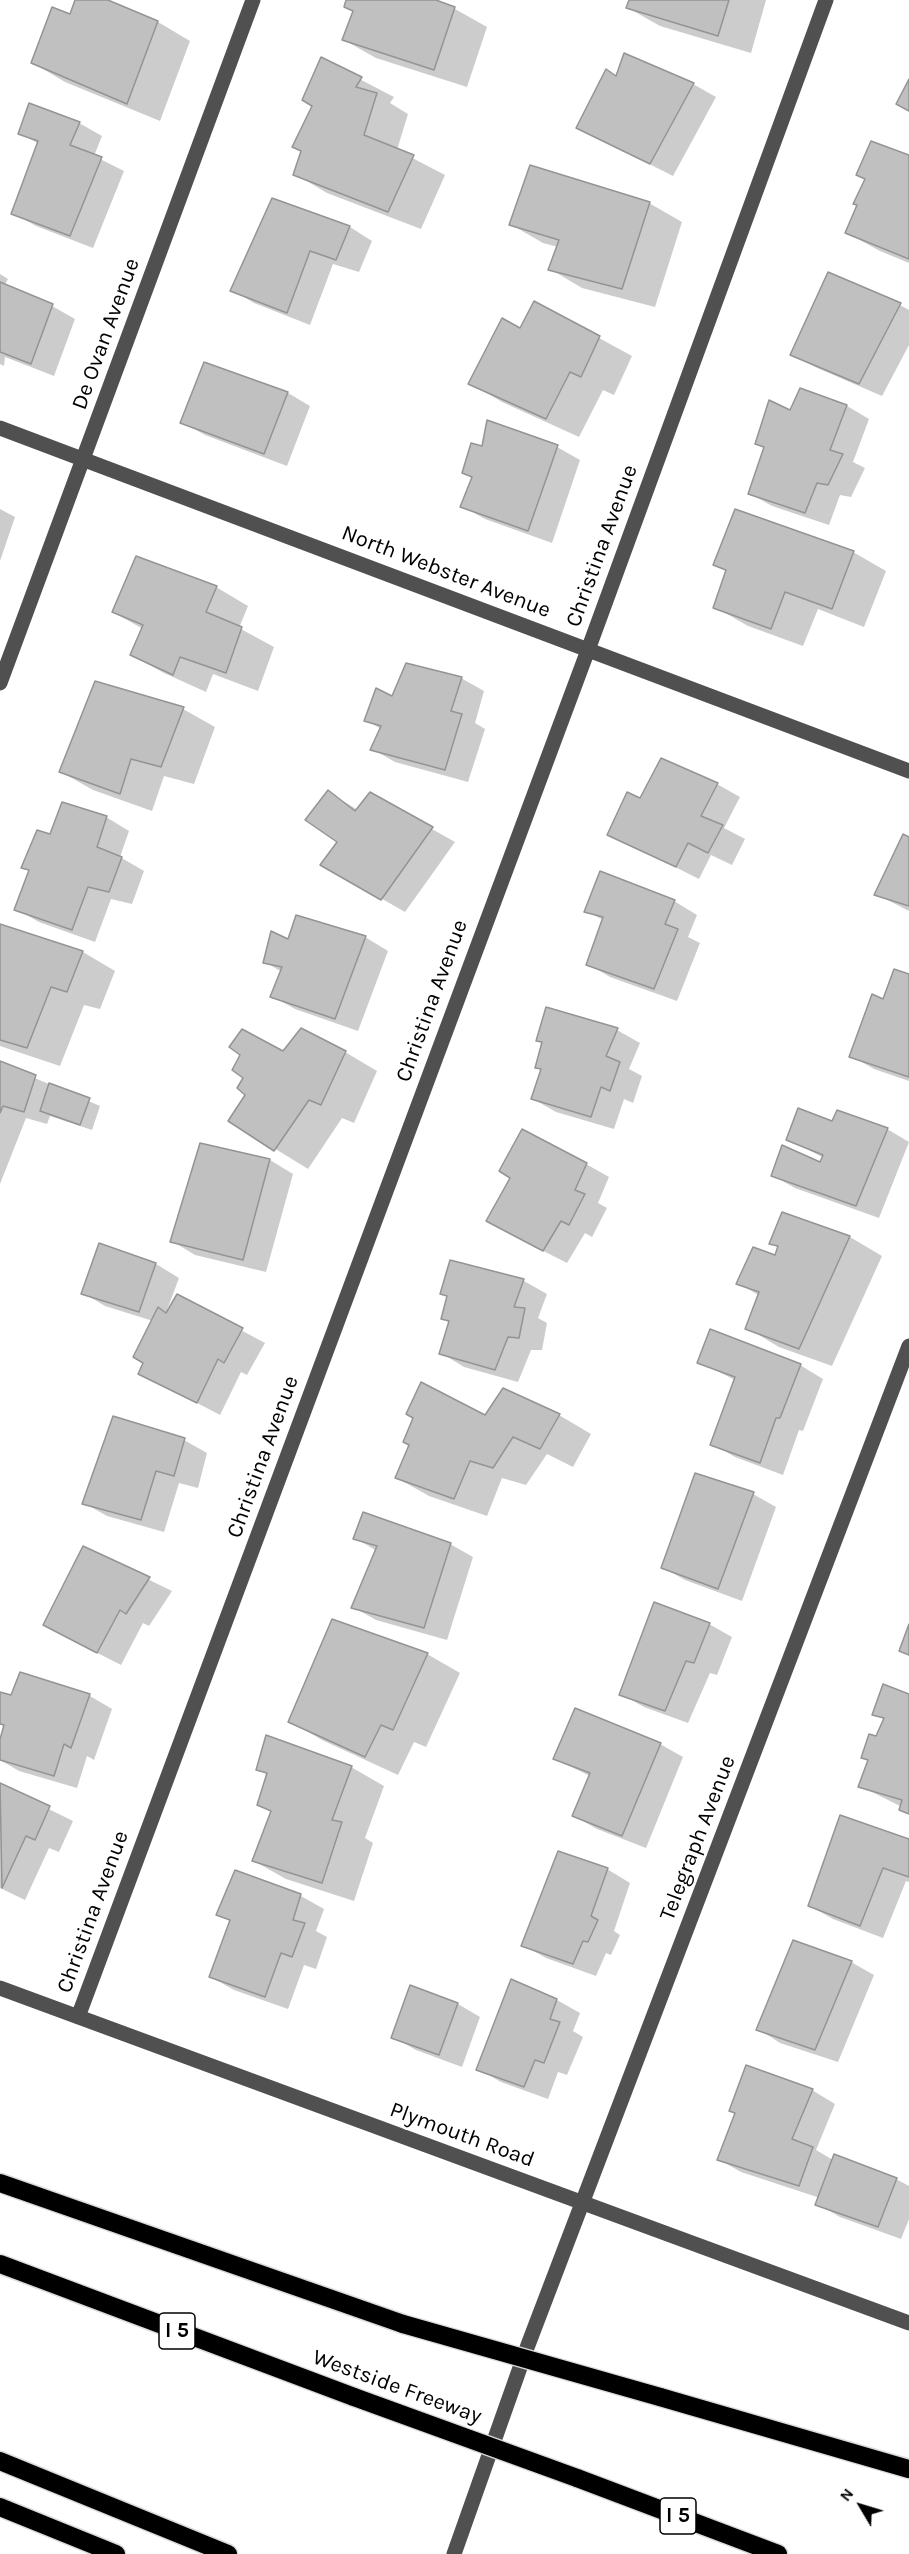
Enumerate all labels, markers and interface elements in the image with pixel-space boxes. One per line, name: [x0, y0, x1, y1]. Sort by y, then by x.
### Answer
street label: De Ovan Avenue: [66, 255, 146, 413]
street label: Christina Avenue: [560, 461, 644, 631]
street label: North Webster Avenue: [338, 520, 554, 624]
street label: Christina Avenue: [390, 916, 474, 1086]
street label: Christina Avenue: [221, 1372, 305, 1542]
street label: Telegraph Avenue: [654, 1752, 742, 1924]
street label: Christina Avenue: [51, 1827, 135, 1997]
street label: Plymouth Road: [386, 2097, 538, 2173]
road number: I 5: [159, 2313, 195, 2349]
street label: Westside Freeway: [309, 2344, 485, 2430]
north arrow: [831, 2476, 891, 2536]
text: N: [835, 2484, 857, 2505]
road number: I 5: [660, 2498, 696, 2534]

